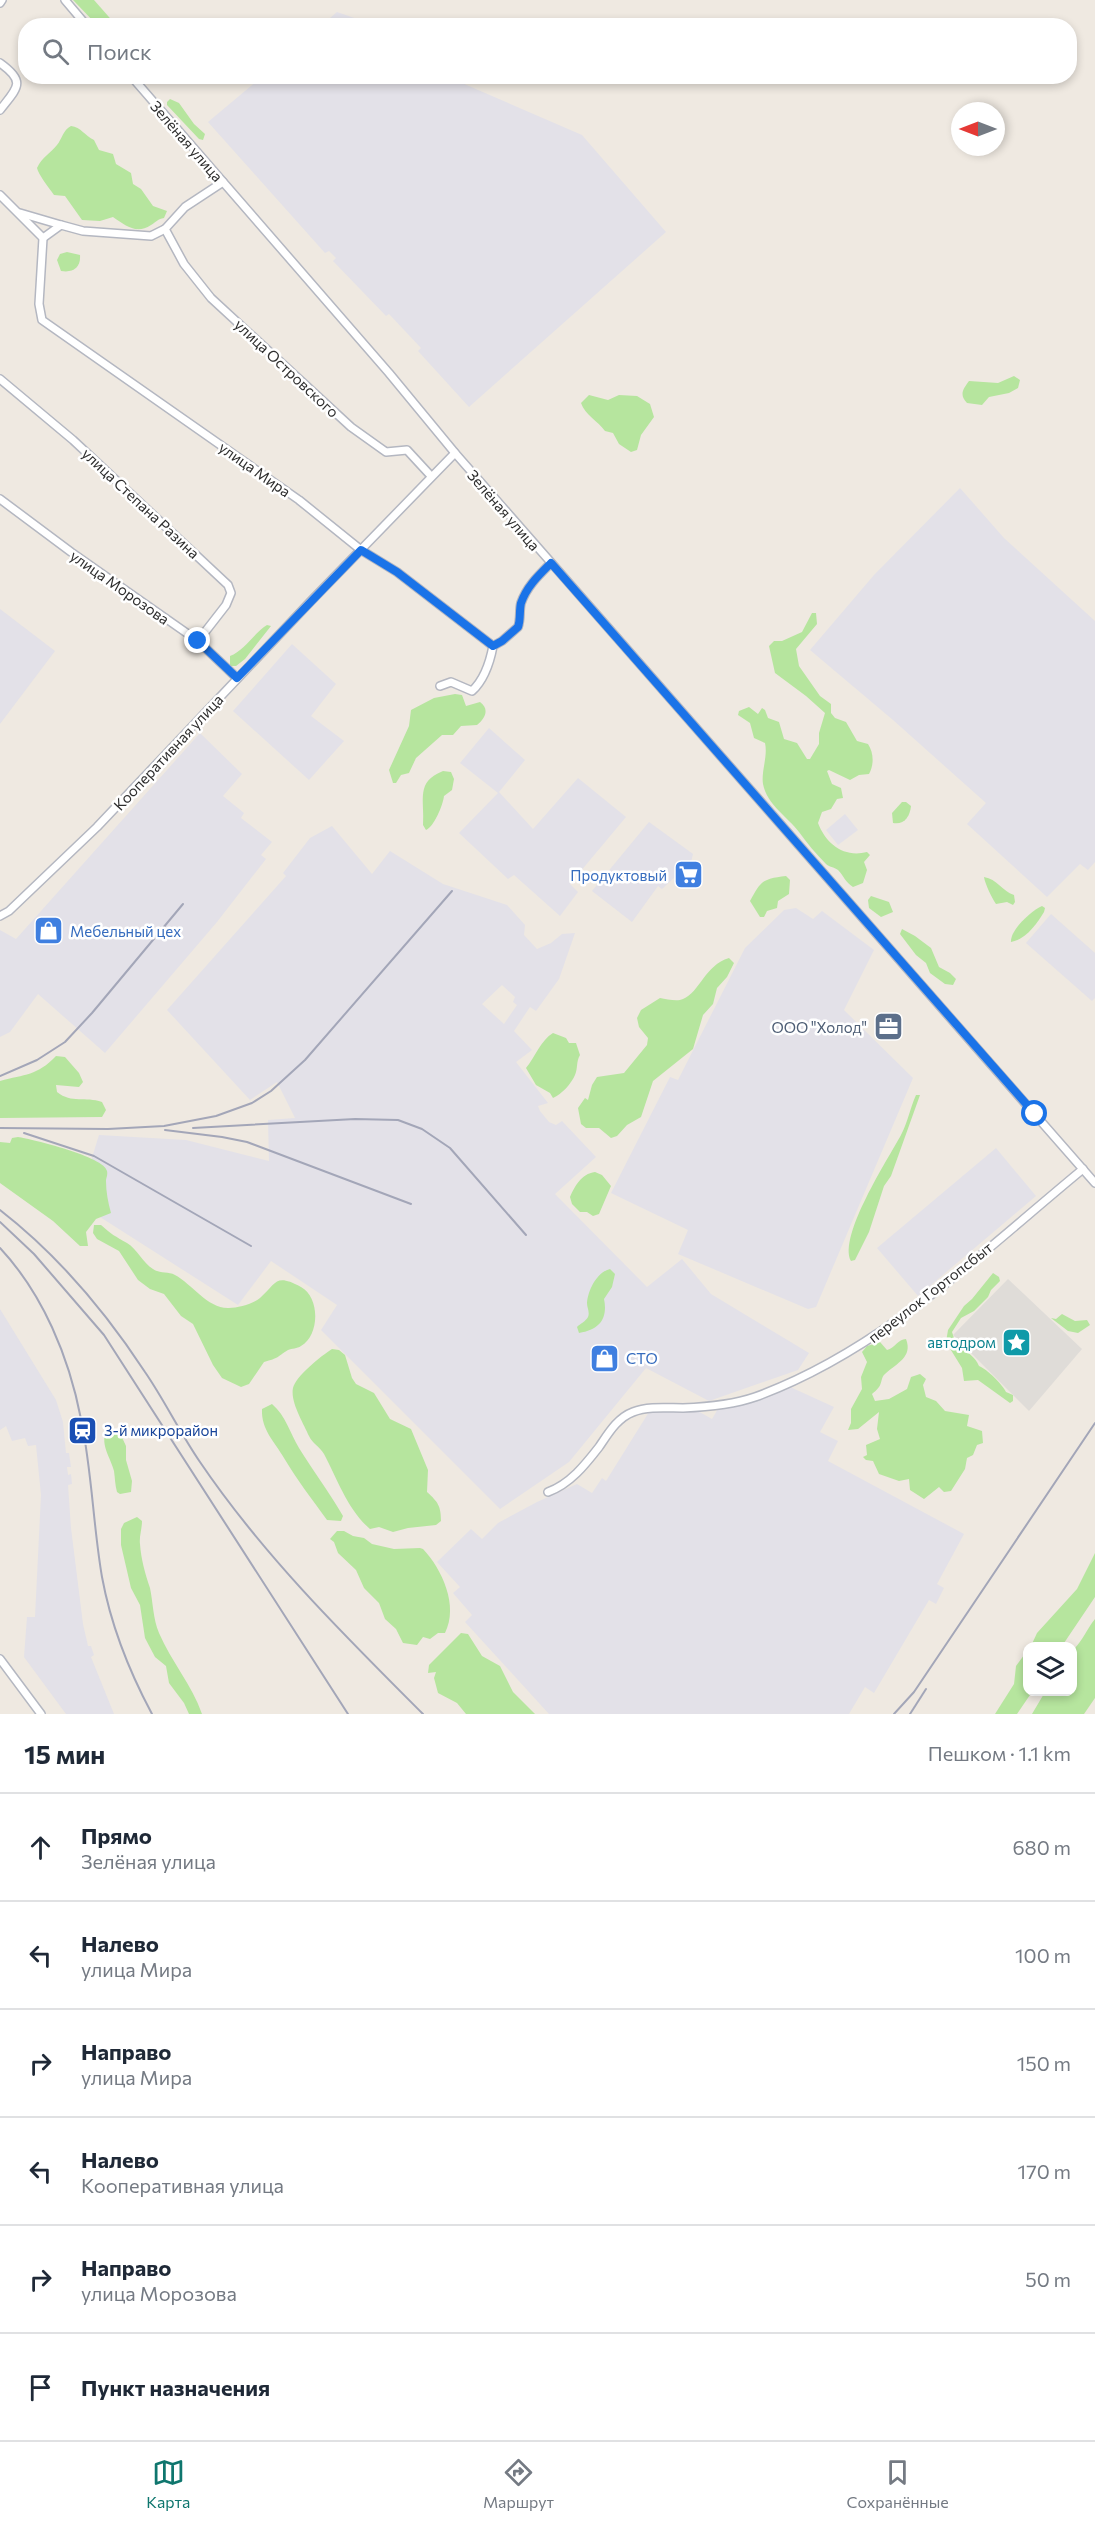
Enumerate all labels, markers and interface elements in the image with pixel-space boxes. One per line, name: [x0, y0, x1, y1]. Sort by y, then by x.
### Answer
search box: [18, 18, 1077, 84]
icon: search: [39, 35, 72, 68]
text: Поиск: [87, 38, 152, 65]
street label: Зелёная улица: [147, 97, 227, 185]
north arrow: [951, 102, 1005, 156]
street label: улица Островского: [231, 315, 343, 421]
street label: улица Мира: [216, 438, 294, 500]
street label: улица Степана Разина: [79, 444, 203, 562]
street label: Зелёная улица: [464, 466, 544, 554]
street label: улица Морозова: [67, 546, 173, 628]
route end: [184, 627, 210, 653]
street label: Кооперативная улица: [110, 690, 226, 814]
supermarket icon: Продуктовый: [672, 859, 704, 891]
place label: Продуктовый: [570, 866, 667, 884]
shop icon: Мебельный цех: [33, 915, 65, 947]
place label: Мебельный цех: [70, 922, 181, 940]
office icon: ООО "Холод": [872, 1011, 904, 1043]
place label: ООО "Холод": [771, 1018, 867, 1036]
route start: [1021, 1100, 1047, 1126]
street label: переулок Гортопсбыт: [864, 1238, 996, 1346]
place icon: автодром: [1001, 1326, 1033, 1358]
place label: автодром: [927, 1333, 996, 1351]
shop icon: СТО: [589, 1342, 621, 1374]
place label: СТО: [626, 1349, 658, 1367]
station icon: 3-й микрорайон: [67, 1414, 99, 1446]
place label: 3-й микрорайон: [104, 1421, 218, 1439]
map controls: [1023, 1642, 1077, 1696]
button: layers: [1023, 1642, 1077, 1696]
text: 15 мин: [24, 1738, 105, 1769]
text: Пешком · 1.1 km: [928, 1741, 1071, 1765]
text: Прямо: [81, 1822, 152, 1849]
icon: ahead: [24, 1831, 57, 1864]
text: 680 m: [1012, 1835, 1071, 1859]
text: Зелёная улица: [81, 1849, 216, 1873]
text: Налево: [81, 1930, 159, 1957]
icon: left: [24, 1939, 57, 1972]
text: 100 m: [1015, 1943, 1071, 1967]
text: улица Мира: [81, 1957, 192, 1981]
text: Направо: [81, 2038, 171, 2065]
icon: right: [24, 2047, 57, 2080]
text: 150 m: [1017, 2051, 1071, 2075]
text: улица Мира: [81, 2065, 192, 2089]
text: Налево: [81, 2146, 159, 2173]
icon: left: [24, 2155, 57, 2188]
text: 170 m: [1018, 2159, 1071, 2183]
text: Кооперативная улица: [81, 2173, 284, 2197]
text: Направо: [81, 2254, 171, 2281]
icon: right: [24, 2263, 57, 2296]
text: 50 m: [1025, 2267, 1071, 2291]
text: улица Морозова: [81, 2281, 237, 2305]
icon: arrive: [24, 2371, 57, 2404]
text: Пункт назначения: [81, 2374, 270, 2401]
tab: Карта: [146, 2456, 190, 2511]
tab: Маршрут: [483, 2456, 554, 2511]
tab: Сохранённые: [847, 2456, 949, 2511]

